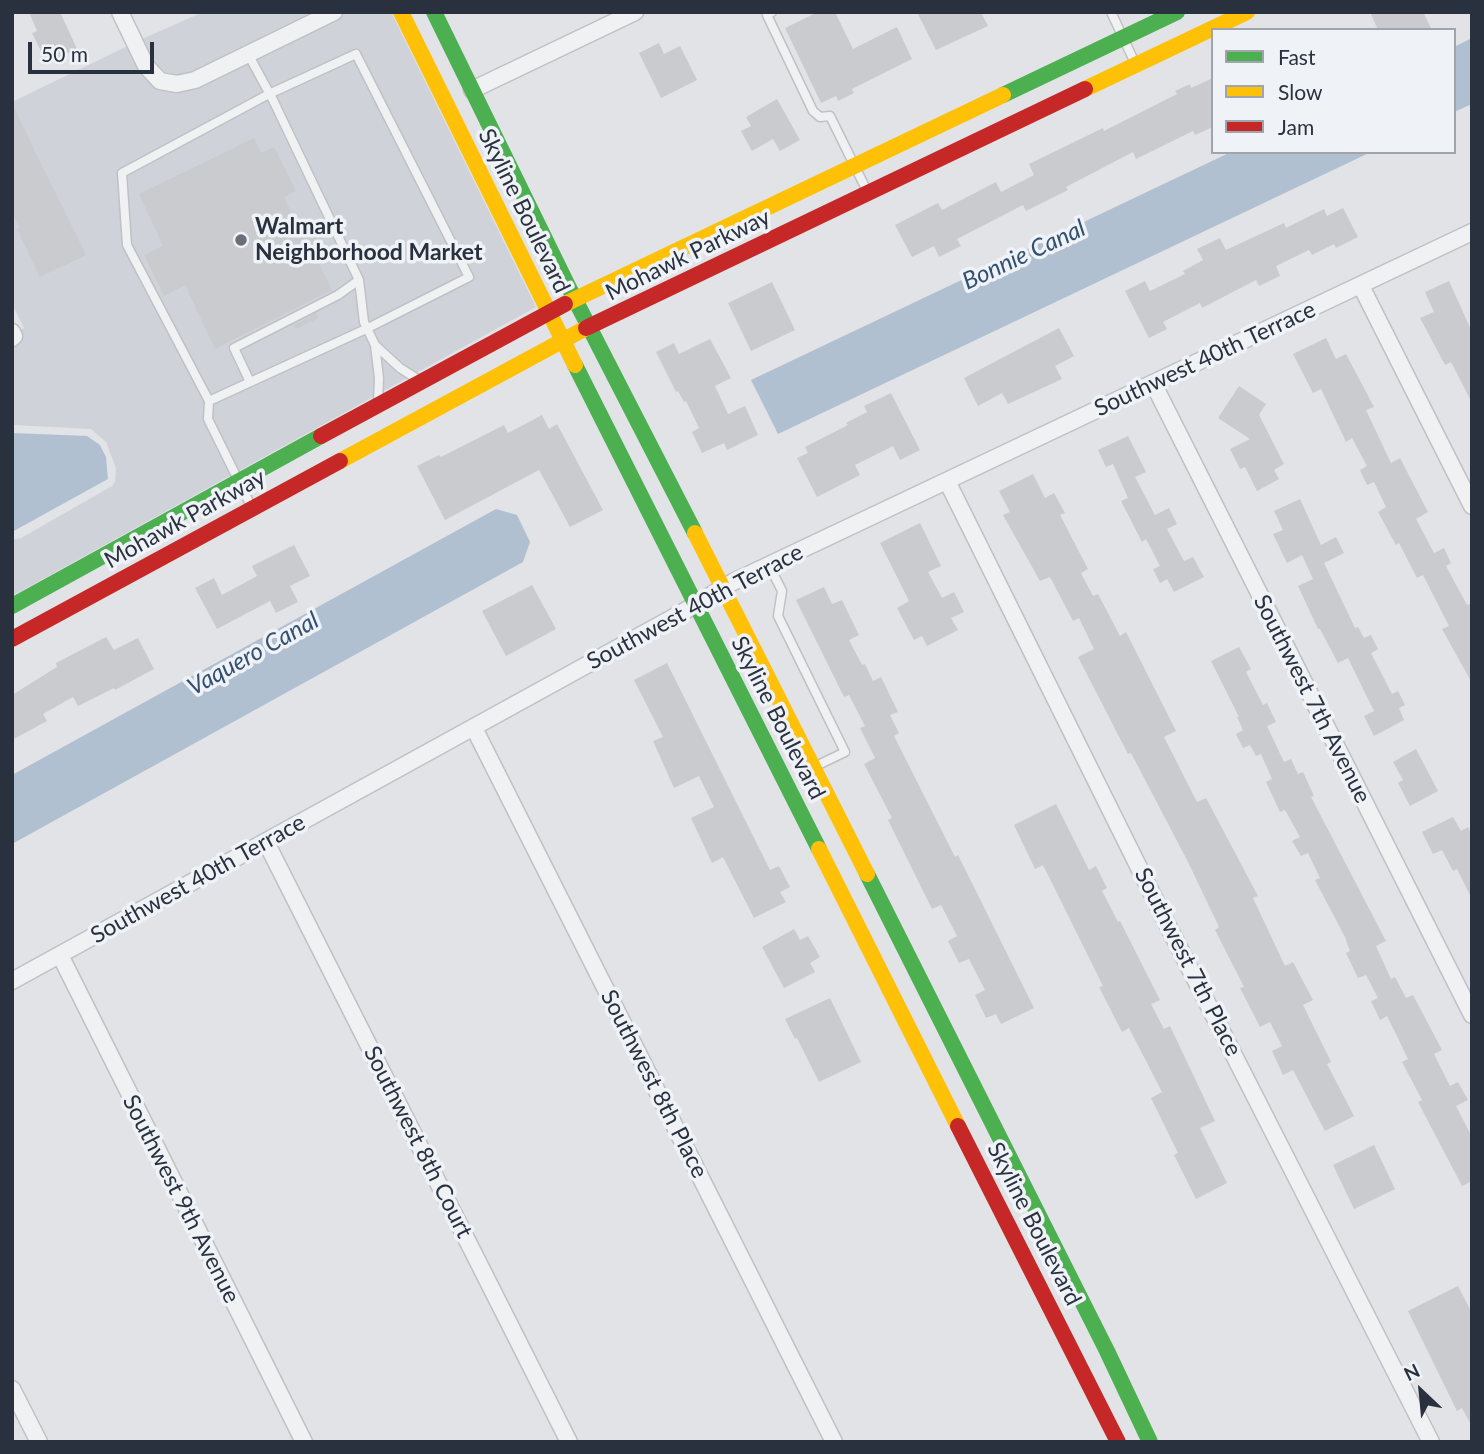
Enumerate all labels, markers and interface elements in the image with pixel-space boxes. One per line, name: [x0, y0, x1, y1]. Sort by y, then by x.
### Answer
scale bar: [32, 28, 158, 72]
legend: [1211, 28, 1456, 154]
text: 50 m: [41, 41, 88, 66]
text: Fast: [1278, 44, 1315, 69]
text: Slow: [1278, 79, 1322, 104]
text: Jam: [1278, 114, 1314, 139]
street label: Skyline Boulevard: [472, 124, 576, 298]
street label: Mohawk Parkway: [601, 203, 775, 307]
place label: Walmart Neighborhood Market: [255, 213, 483, 267]
water label: Bonnie Canal: [958, 214, 1090, 296]
marker: Walmart Neighborhood Market: [233, 232, 249, 248]
street label: Southwest 40th Terrace: [1090, 296, 1320, 422]
street label: Mohawk Parkway: [100, 463, 270, 575]
street label: Southwest 40th Terrace: [582, 538, 808, 676]
street label: Southwest 7th Avenue: [1248, 590, 1376, 808]
water label: Vaquero Canal: [182, 606, 324, 702]
street label: Skyline Boulevard: [725, 632, 831, 804]
street label: Southwest 40th Terrace: [86, 809, 310, 949]
street label: Southwest 7th Place: [1129, 863, 1247, 1061]
street label: Southwest 8th Place: [595, 985, 713, 1183]
street label: Southwest 8th Court: [358, 1042, 478, 1242]
street label: Southwest 9th Avenue: [117, 1090, 245, 1308]
street label: Skyline Boulevard: [981, 1138, 1087, 1310]
north arrow: [1386, 1356, 1456, 1426]
text: N: [1400, 1358, 1423, 1385]

